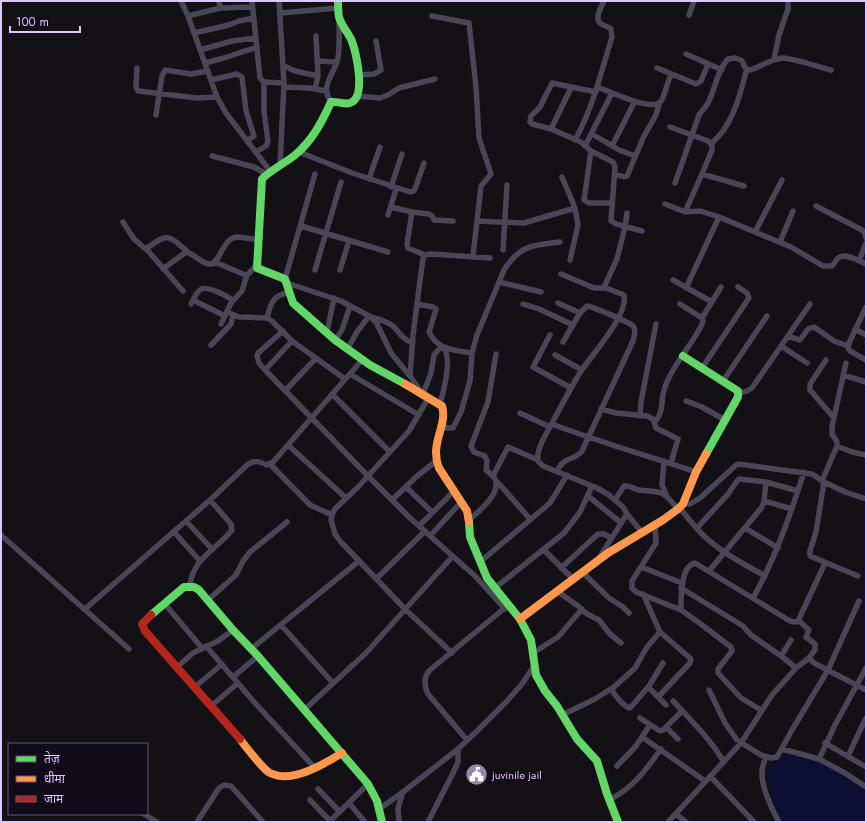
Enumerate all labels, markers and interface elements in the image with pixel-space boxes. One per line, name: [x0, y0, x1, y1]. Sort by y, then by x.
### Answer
scale bar: [10, 8, 80, 34]
text: 100 m: [16, 13, 49, 31]
legend: [8, 743, 148, 815]
text: तेज़: [44, 750, 61, 768]
public building icon: juvinile jail: [463, 762, 489, 788]
place label: juvinile jail: [491, 767, 542, 783]
text: धीमा: [44, 770, 66, 788]
text: जाम: [44, 790, 64, 808]

